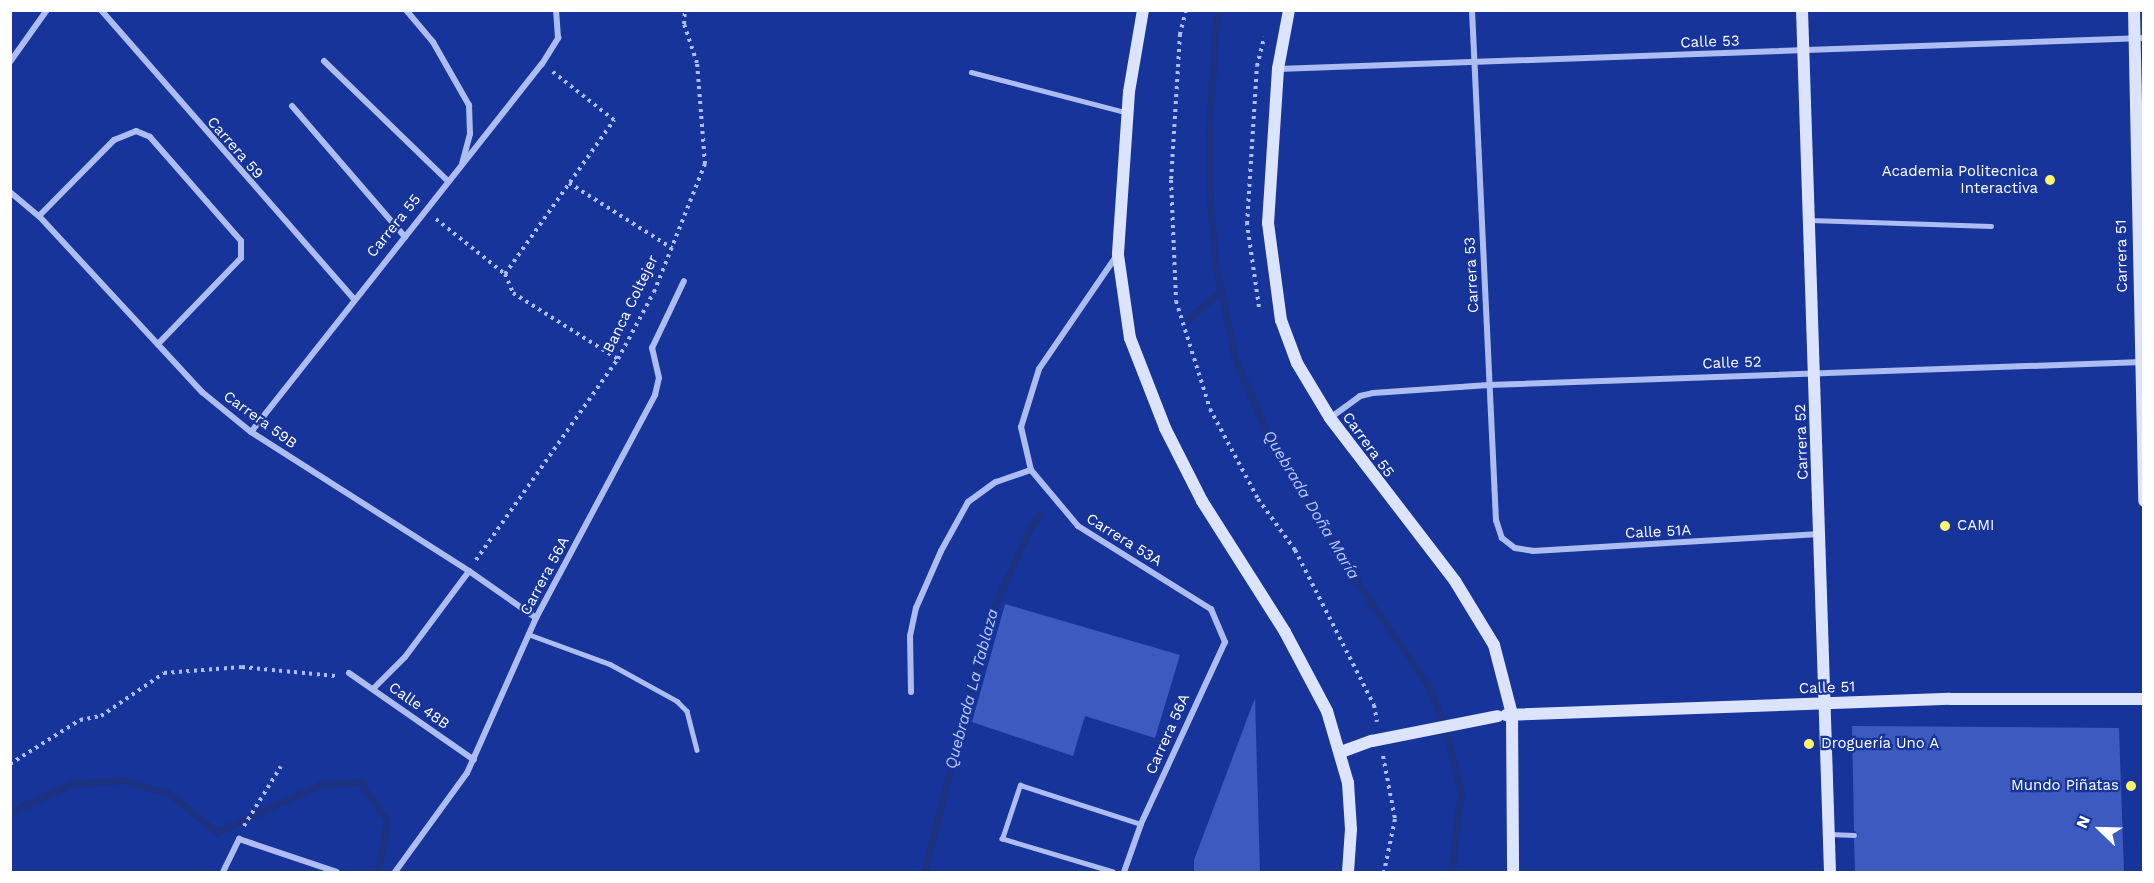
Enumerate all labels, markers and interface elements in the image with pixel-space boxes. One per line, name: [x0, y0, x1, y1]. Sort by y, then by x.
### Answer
street label: Calle 53: [1680, 32, 1740, 52]
street label: Carrera 59: [203, 113, 267, 183]
place label: Academia Politecnica Interactiva: [1881, 162, 2038, 197]
marker: Academia Politecnica Interactiva: [2043, 173, 2057, 187]
street label: Carrera 55: [363, 191, 425, 261]
street label: Carrera 51: [2112, 219, 2132, 293]
street label: Carrera 53: [1461, 236, 1483, 314]
street label: Banca Coltejer: [599, 252, 663, 356]
street label: Calle 52: [1702, 353, 1762, 373]
street label: Carrera 59B: [220, 387, 300, 453]
street label: Carrera 52: [1792, 403, 1812, 481]
street label: Carrera 55: [1338, 409, 1398, 481]
water label: Quebrada Doña María: [1259, 427, 1363, 583]
street label: Carrera 53A: [1083, 509, 1165, 571]
place label: CAMI: [1957, 517, 1994, 535]
marker: CAMI: [1938, 519, 1952, 533]
street label: Calle 51A: [1624, 521, 1692, 543]
street label: Carrera 56A: [517, 533, 573, 619]
water label: Quebrada La Tablaza: [941, 607, 1003, 771]
street label: Calle 51: [1799, 678, 1855, 698]
street label: Calle 48B: [385, 679, 453, 733]
street label: Carrera 56A: [1142, 691, 1194, 777]
place label: Droguería Uno A: [1821, 735, 1940, 753]
marker: Droguería Uno A: [1802, 737, 1816, 751]
place label: Mundo Piñatas: [2011, 777, 2119, 795]
marker: Mundo Piñatas: [2124, 779, 2138, 793]
north arrow: [2070, 799, 2130, 859]
text: N: [2072, 813, 2094, 831]

